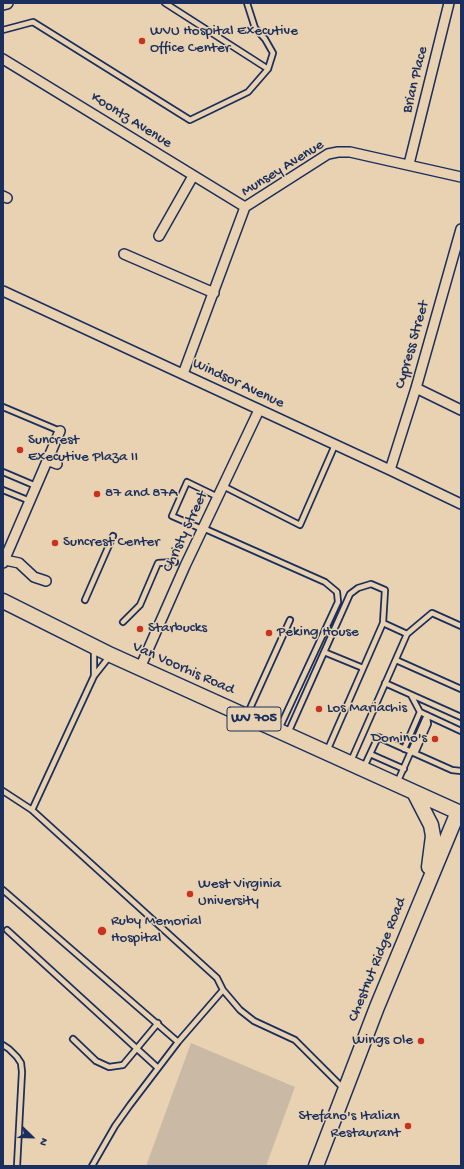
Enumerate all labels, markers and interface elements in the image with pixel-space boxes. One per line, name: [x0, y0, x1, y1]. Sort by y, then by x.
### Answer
place label: WVU Hospital Executive Office Center: [150, 23, 298, 58]
marker: WVU Hospital Executive Office Center: [137, 36, 147, 46]
street label: Brian Place: [399, 45, 433, 115]
street label: Koontz Avenue: [87, 89, 175, 153]
street label: Munsey Avenue: [238, 136, 328, 202]
street label: Cypress Street: [392, 299, 434, 391]
street label: Windsor Avenue: [189, 355, 287, 413]
place label: Suncrest Executive Plaza II: [28, 432, 138, 467]
marker: Suncrest Executive Plaza II: [15, 445, 25, 455]
place label: 87 and 87A: [105, 485, 177, 503]
marker: 87 and 87A: [92, 489, 102, 499]
street label: Christy Street: [159, 489, 213, 575]
place label: Suncrest Center: [63, 534, 160, 552]
marker: Suncrest Center: [50, 538, 60, 548]
place label: Starbucks: [148, 620, 207, 638]
marker: Starbucks: [135, 624, 145, 634]
place label: Peking House: [277, 624, 359, 642]
marker: Peking House: [264, 628, 274, 638]
street label: Van Voorhis Road: [129, 638, 237, 700]
place label: Los Mariachis: [327, 700, 407, 718]
marker: Los Mariachis: [314, 704, 324, 714]
road number: WV 705: [227, 707, 281, 731]
place label: Domino's: [371, 730, 427, 748]
marker: Domino's: [430, 734, 440, 744]
place label: West Virginia University: [198, 876, 281, 911]
marker: West Virginia University: [185, 889, 195, 899]
street label: Chestnut Ridge Road: [345, 895, 411, 1025]
place label: Ruby Memorial Hospital: [111, 913, 202, 948]
marker: Ruby Memorial Hospital: [96, 925, 108, 937]
place label: Wings Ole: [352, 1032, 413, 1050]
marker: Wings Ole: [416, 1036, 426, 1046]
place label: Stefano's Italian Restaurant: [298, 1108, 400, 1143]
north arrow: [12, 1117, 52, 1157]
marker: Stefano's Italian Restaurant: [403, 1121, 413, 1131]
text: N: [36, 1136, 50, 1147]

